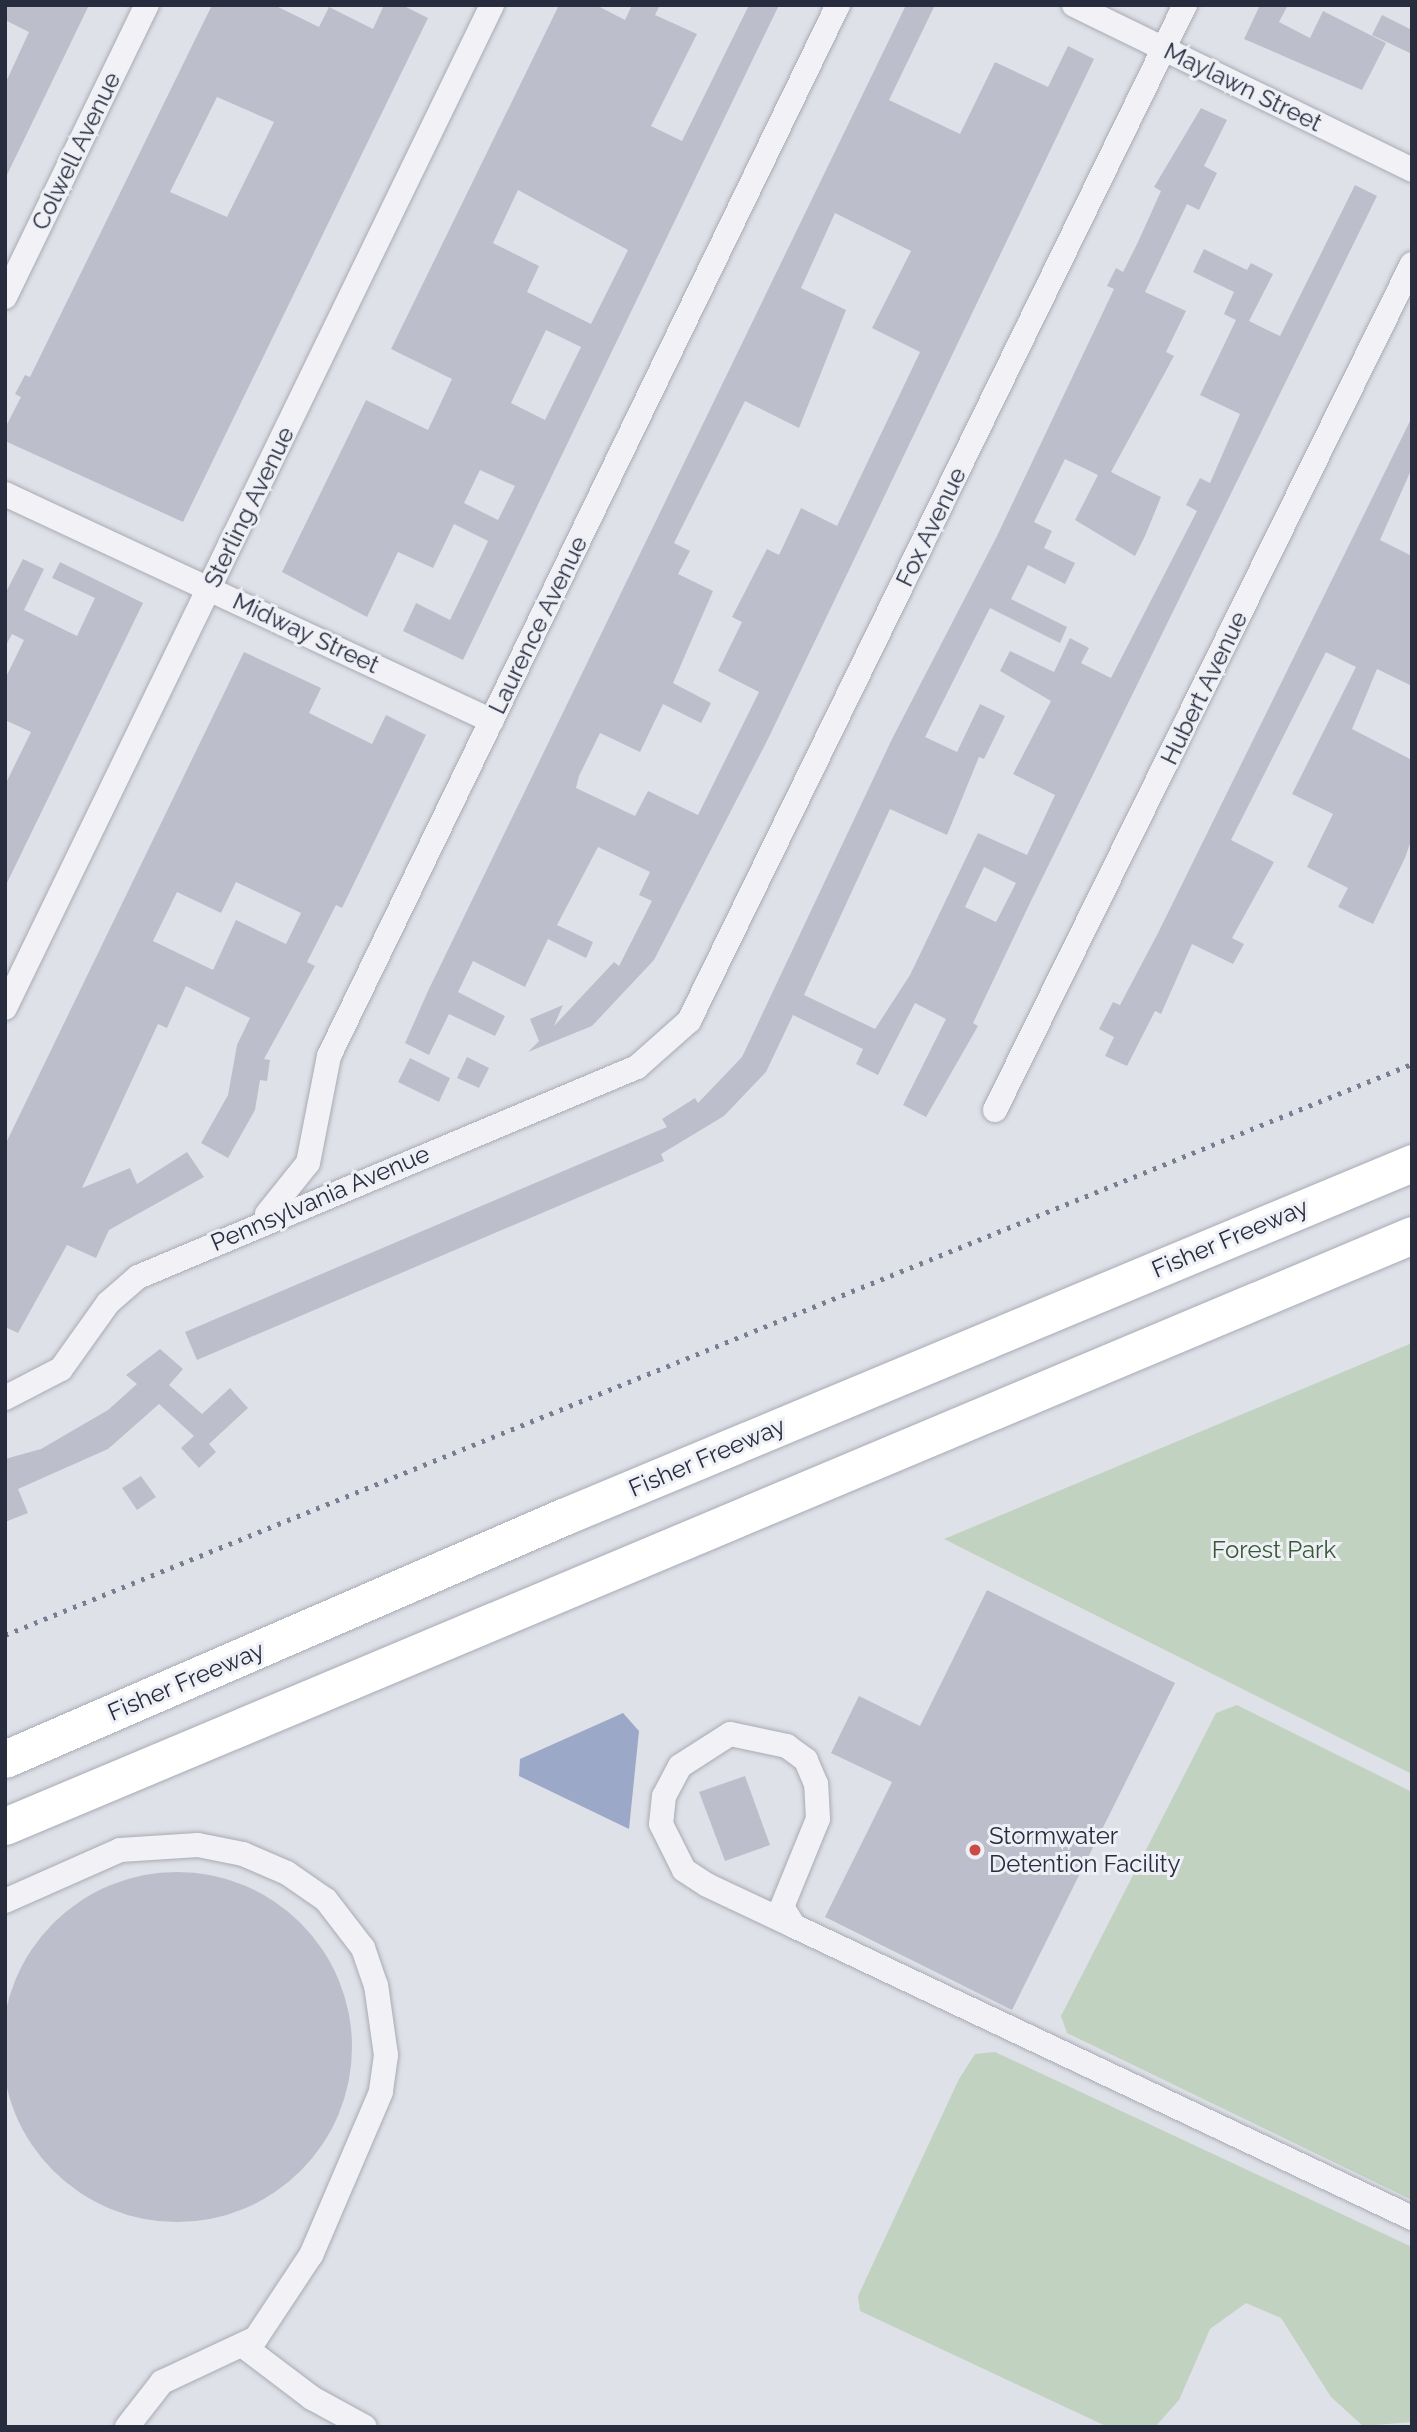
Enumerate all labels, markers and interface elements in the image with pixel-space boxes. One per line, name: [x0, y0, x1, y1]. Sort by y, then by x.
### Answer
street label: Maylawn Street: [1159, 36, 1327, 138]
street label: Colwell Avenue: [25, 67, 127, 235]
street label: Sterling Avenue: [198, 422, 300, 592]
street label: Fox Avenue: [890, 462, 972, 592]
street label: Laurence Avenue: [482, 531, 594, 719]
street label: Midway Street: [228, 586, 384, 680]
street label: Hubert Avenue: [1154, 606, 1254, 770]
street label: Pennsylvania Avenue: [206, 1139, 434, 1257]
street label: Fisher Freeway: [1147, 1192, 1313, 1284]
street label: Fisher Freeway: [624, 1411, 790, 1503]
park label: Forest Park: [1212, 1536, 1336, 1564]
street label: Fisher Freeway: [103, 1635, 269, 1727]
place label: Stormwater Detention Facility: [989, 1822, 1180, 1878]
marker: Stormwater Detention Facility: [967, 1842, 983, 1858]

